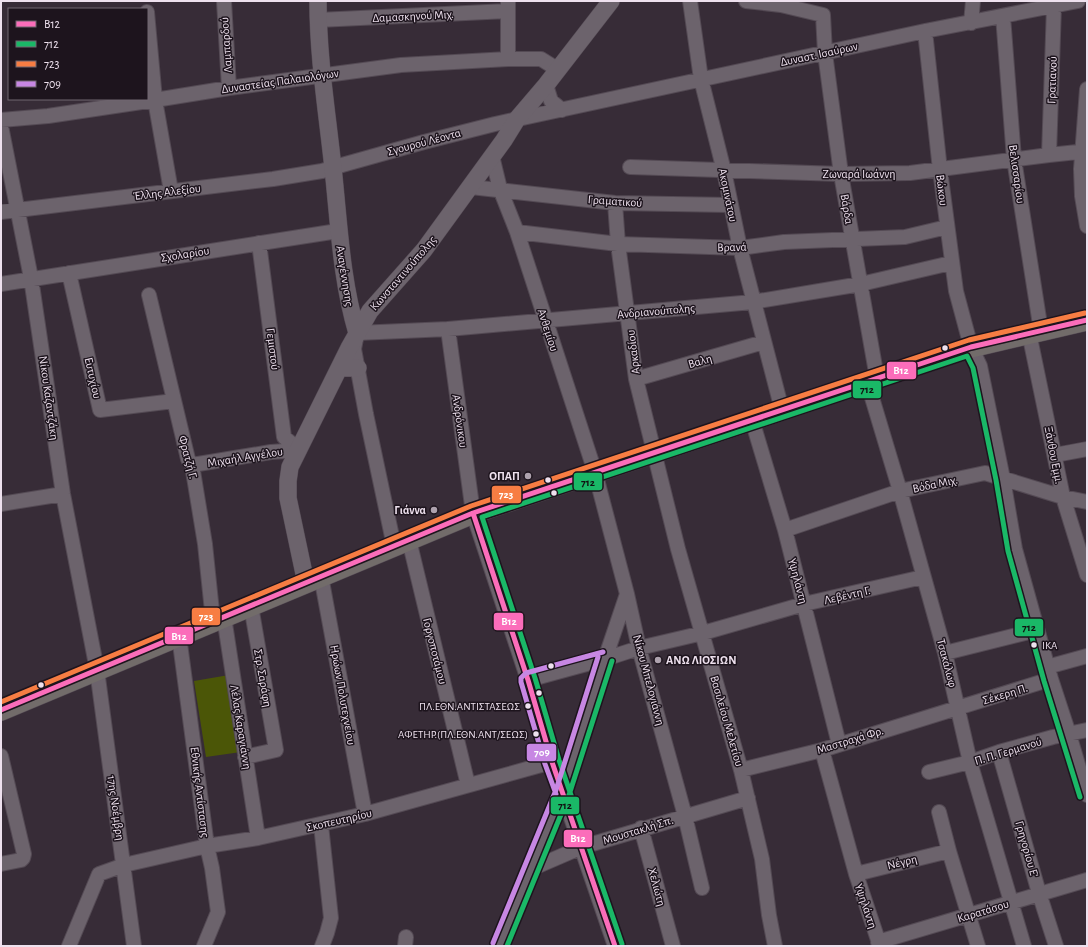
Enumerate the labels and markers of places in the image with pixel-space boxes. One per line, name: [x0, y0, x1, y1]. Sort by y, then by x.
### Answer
unlabelled marker: [940, 343, 950, 353]
place label: ΟΠΑΠ: [489, 470, 520, 482]
marker: ΟΠΑΠ: [523, 471, 533, 481]
unlabelled marker: [543, 475, 553, 485]
unlabelled marker: [549, 488, 559, 498]
place label: Γιάννα: [394, 504, 427, 516]
marker: Γιάννα: [429, 505, 439, 515]
marker: ΙΚΑ: [1029, 640, 1039, 650]
place label: ΙΚΑ: [1042, 640, 1058, 651]
place label: ΑΝΩ ΛΙΟΣΙΩΝ: [666, 654, 737, 666]
marker: ΑΝΩ ΛΙΟΣΙΩΝ: [653, 655, 663, 665]
unlabelled marker: [546, 661, 556, 671]
unlabelled marker: [36, 680, 46, 690]
unlabelled marker: [534, 688, 544, 698]
place label: ΠΛ.ΕΘΝ.ΑΝΤΙΣΤΑΣΕΩΣ: [419, 701, 520, 712]
marker: ΠΛ.ΕΘΝ.ΑΝΤΙΣΤΑΣΕΩΣ: [523, 701, 533, 711]
place label: ΑΦΕΤΗΡ.(ΠΛ.ΕΘΝ.ΑΝΤ/ΣΕΩΣ): [398, 729, 528, 740]
marker: ΑΦΕΤΗΡ.(ΠΛ.ΕΘΝ.ΑΝΤ/ΣΕΩΣ): [531, 729, 541, 739]

